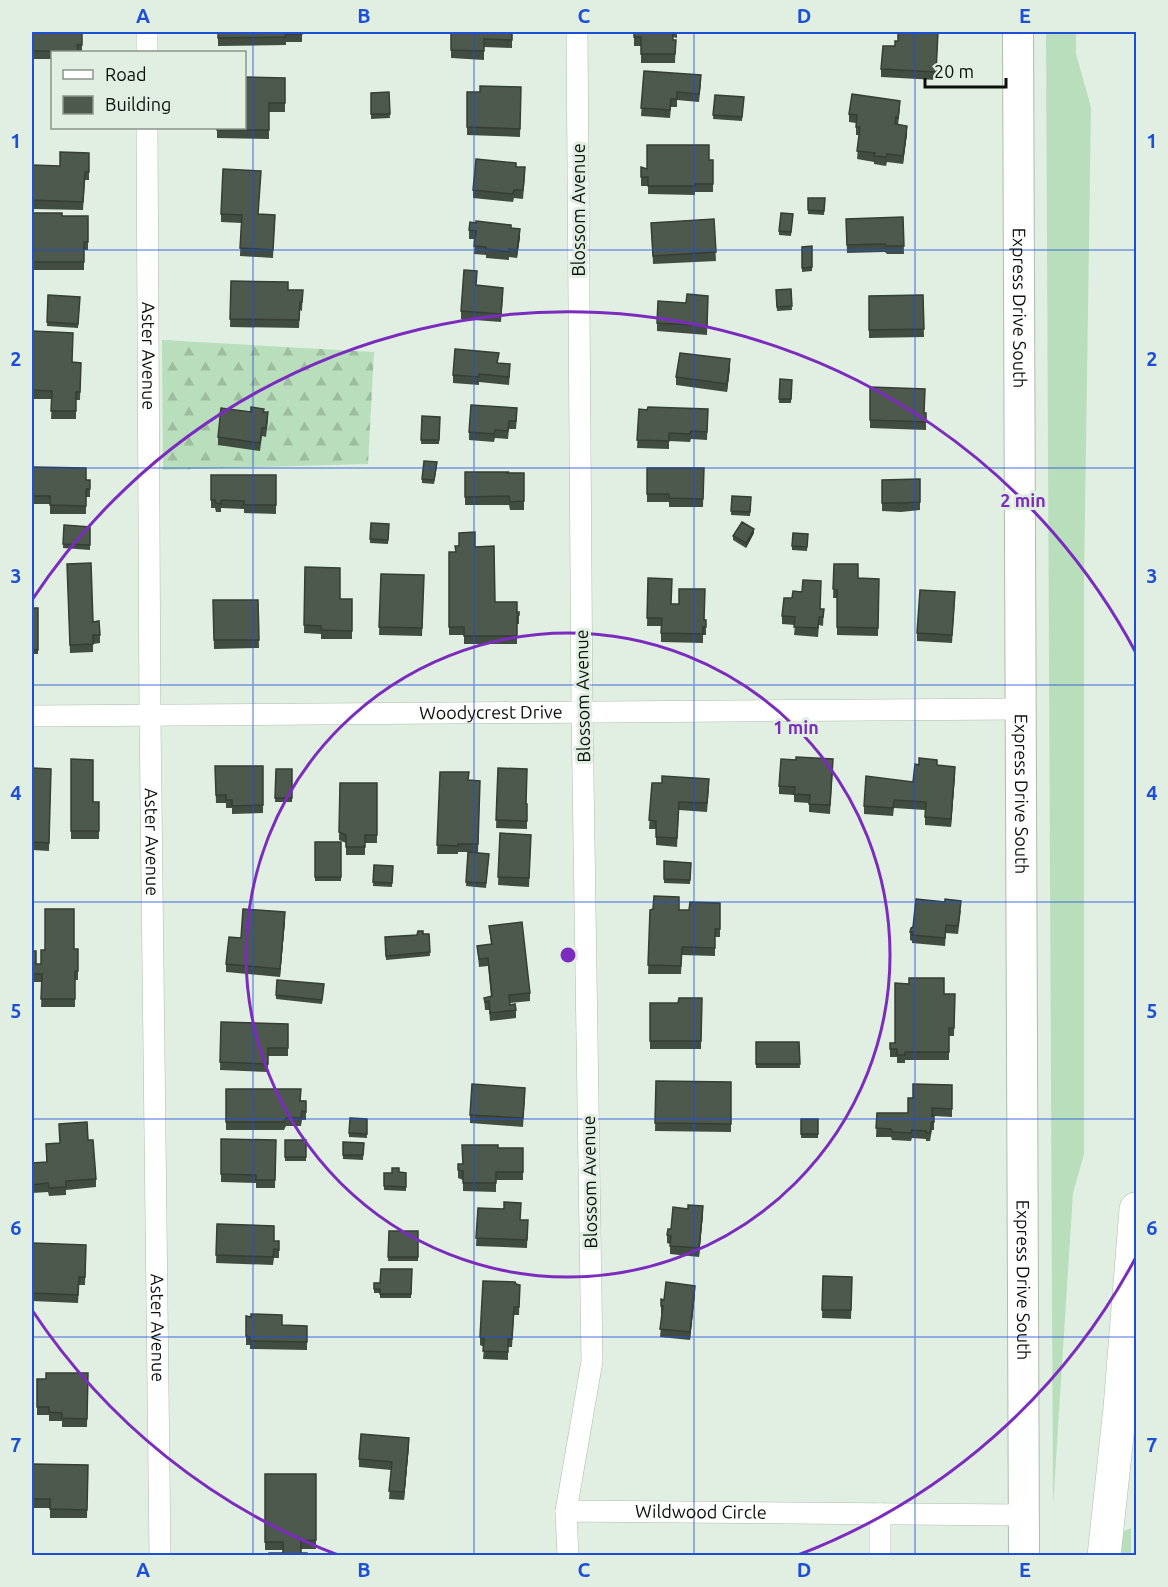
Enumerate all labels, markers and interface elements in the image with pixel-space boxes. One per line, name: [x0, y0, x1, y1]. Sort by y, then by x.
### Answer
text: A: [136, 4, 150, 27]
text: B: [357, 4, 371, 27]
text: C: [578, 4, 591, 27]
text: D: [797, 4, 811, 27]
text: E: [1019, 4, 1031, 27]
legend: [51, 51, 246, 129]
scale bar: [925, 51, 1006, 89]
text: 20 m: [934, 61, 974, 81]
text: Road: [105, 64, 147, 84]
text: Building: [105, 94, 171, 114]
text: 1: [10, 129, 22, 152]
text: 1: [1146, 129, 1158, 152]
street label: Blossom Avenue: [568, 143, 588, 277]
street label: Express Drive South: [1010, 228, 1030, 388]
street label: Aster Avenue: [139, 302, 159, 410]
text: 2: [10, 347, 22, 370]
text: 2: [1146, 347, 1158, 370]
text: 2 min: [1000, 490, 1046, 510]
text: 3: [10, 564, 22, 587]
text: 3: [1146, 564, 1158, 587]
street label: Blossom Avenue: [571, 629, 593, 763]
street label: Woodycrest Drive: [419, 701, 563, 722]
street label: Express Drive South: [1012, 714, 1032, 874]
text: 1 min: [773, 717, 819, 737]
text: 4: [10, 781, 22, 804]
text: 4: [1146, 781, 1158, 804]
street label: Aster Avenue: [142, 788, 163, 896]
centre of rings: [558, 945, 578, 965]
text: 5: [10, 999, 22, 1022]
text: 5: [1146, 999, 1158, 1022]
street label: Blossom Avenue: [578, 1115, 600, 1249]
street label: Express Drive South: [1014, 1200, 1034, 1360]
text: 6: [10, 1216, 22, 1239]
text: 6: [1146, 1216, 1158, 1239]
street label: Aster Avenue: [148, 1274, 169, 1382]
text: 7: [10, 1433, 22, 1456]
text: 7: [1146, 1433, 1158, 1456]
street label: Wildwood Circle: [635, 1501, 767, 1522]
text: A: [136, 1558, 150, 1581]
text: B: [357, 1558, 371, 1581]
text: C: [578, 1558, 591, 1581]
text: D: [797, 1558, 811, 1581]
text: E: [1019, 1558, 1031, 1581]

